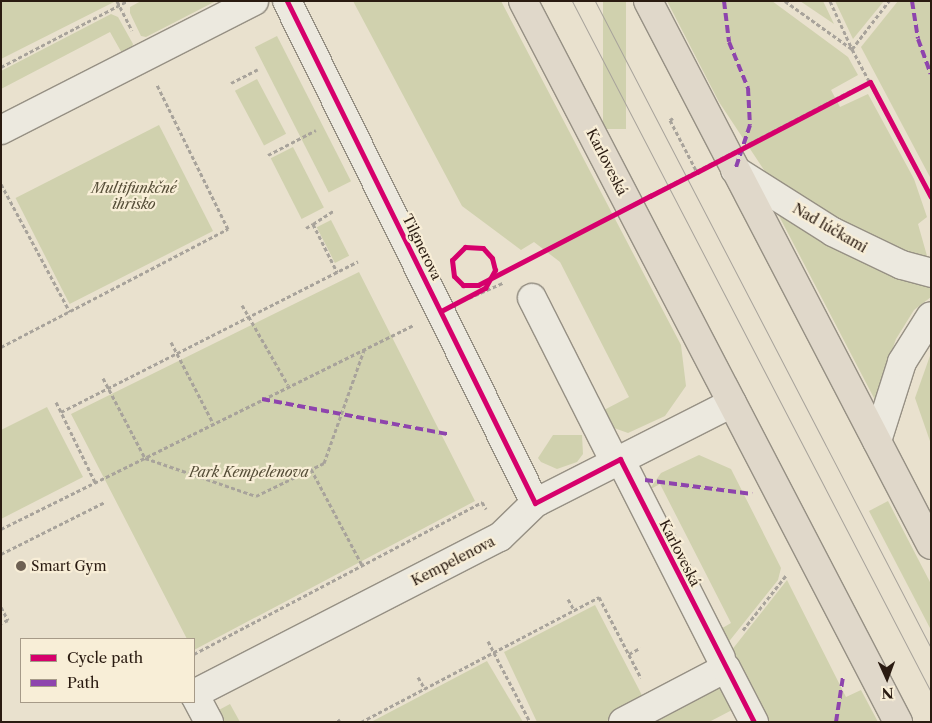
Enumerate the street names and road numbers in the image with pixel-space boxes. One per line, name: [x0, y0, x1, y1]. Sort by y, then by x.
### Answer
street label: Karloveská: [583, 126, 631, 198]
street label: Nad lúčkami: [790, 200, 870, 256]
street label: Tilgnerova: [399, 211, 445, 283]
street label: Karloveská: [656, 517, 704, 589]
street label: Kempelenova: [408, 533, 498, 589]

